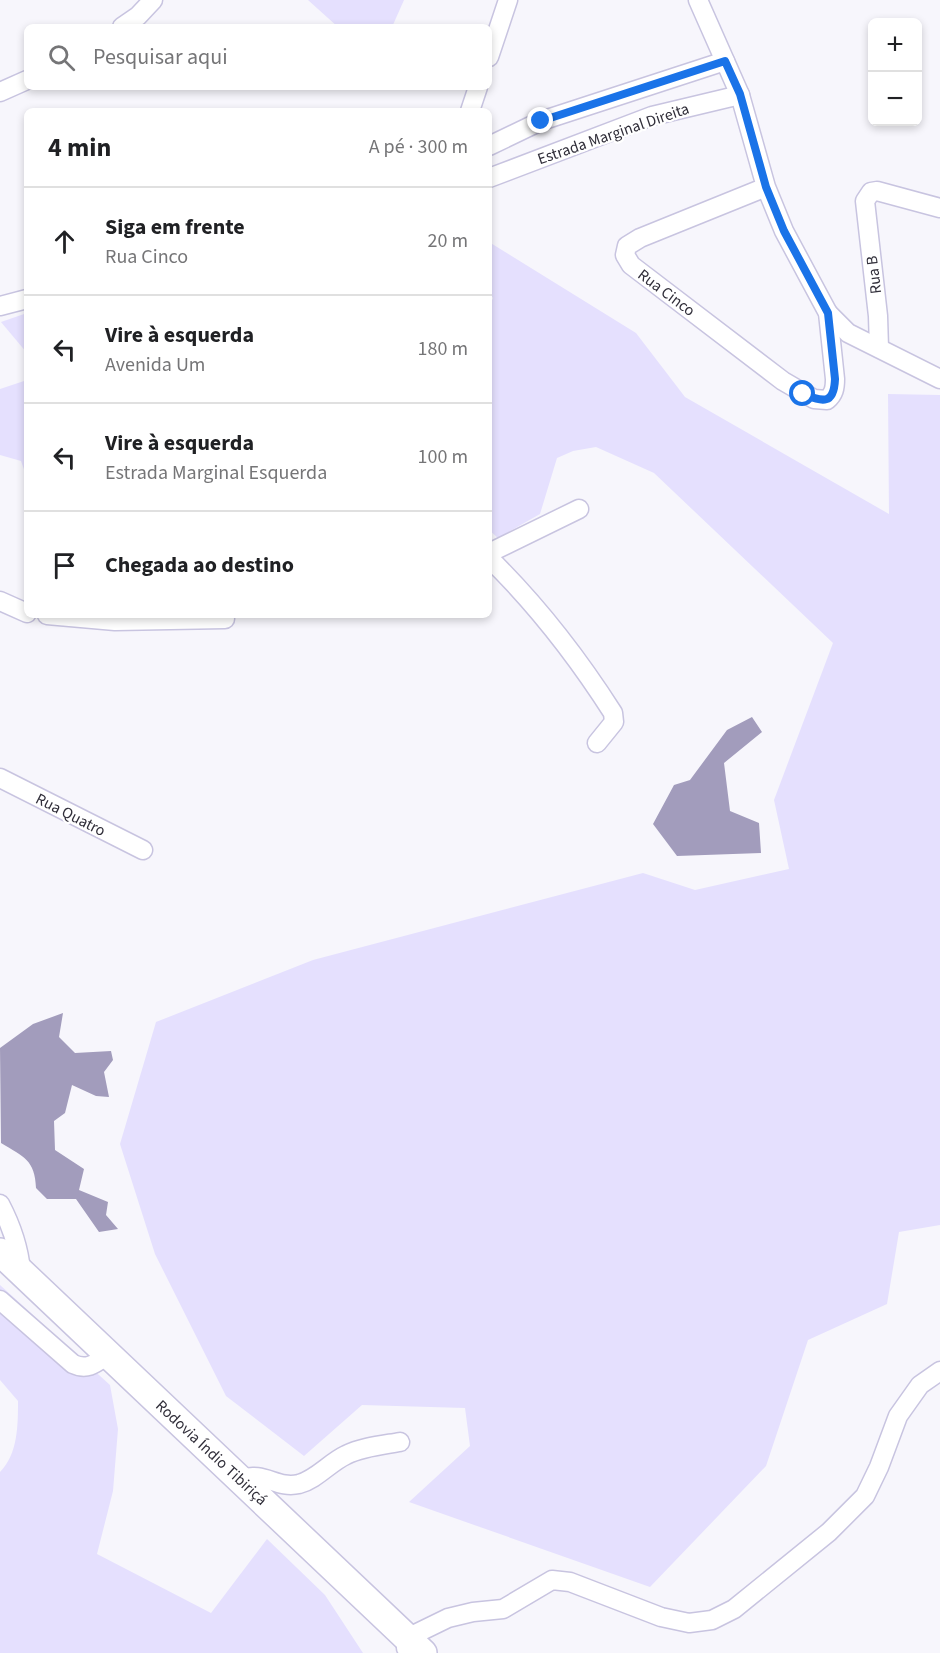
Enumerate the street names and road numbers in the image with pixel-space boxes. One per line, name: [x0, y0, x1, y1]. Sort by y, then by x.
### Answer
street label: Estrada Marginal Direita: [535, 98, 692, 170]
street label: Rua B: [861, 254, 887, 295]
street label: Rua Cinco: [633, 264, 700, 322]
street label: Rua Quatro: [32, 788, 109, 842]
street label: Rodovia Índio Tibiriçá: [151, 1395, 272, 1510]

